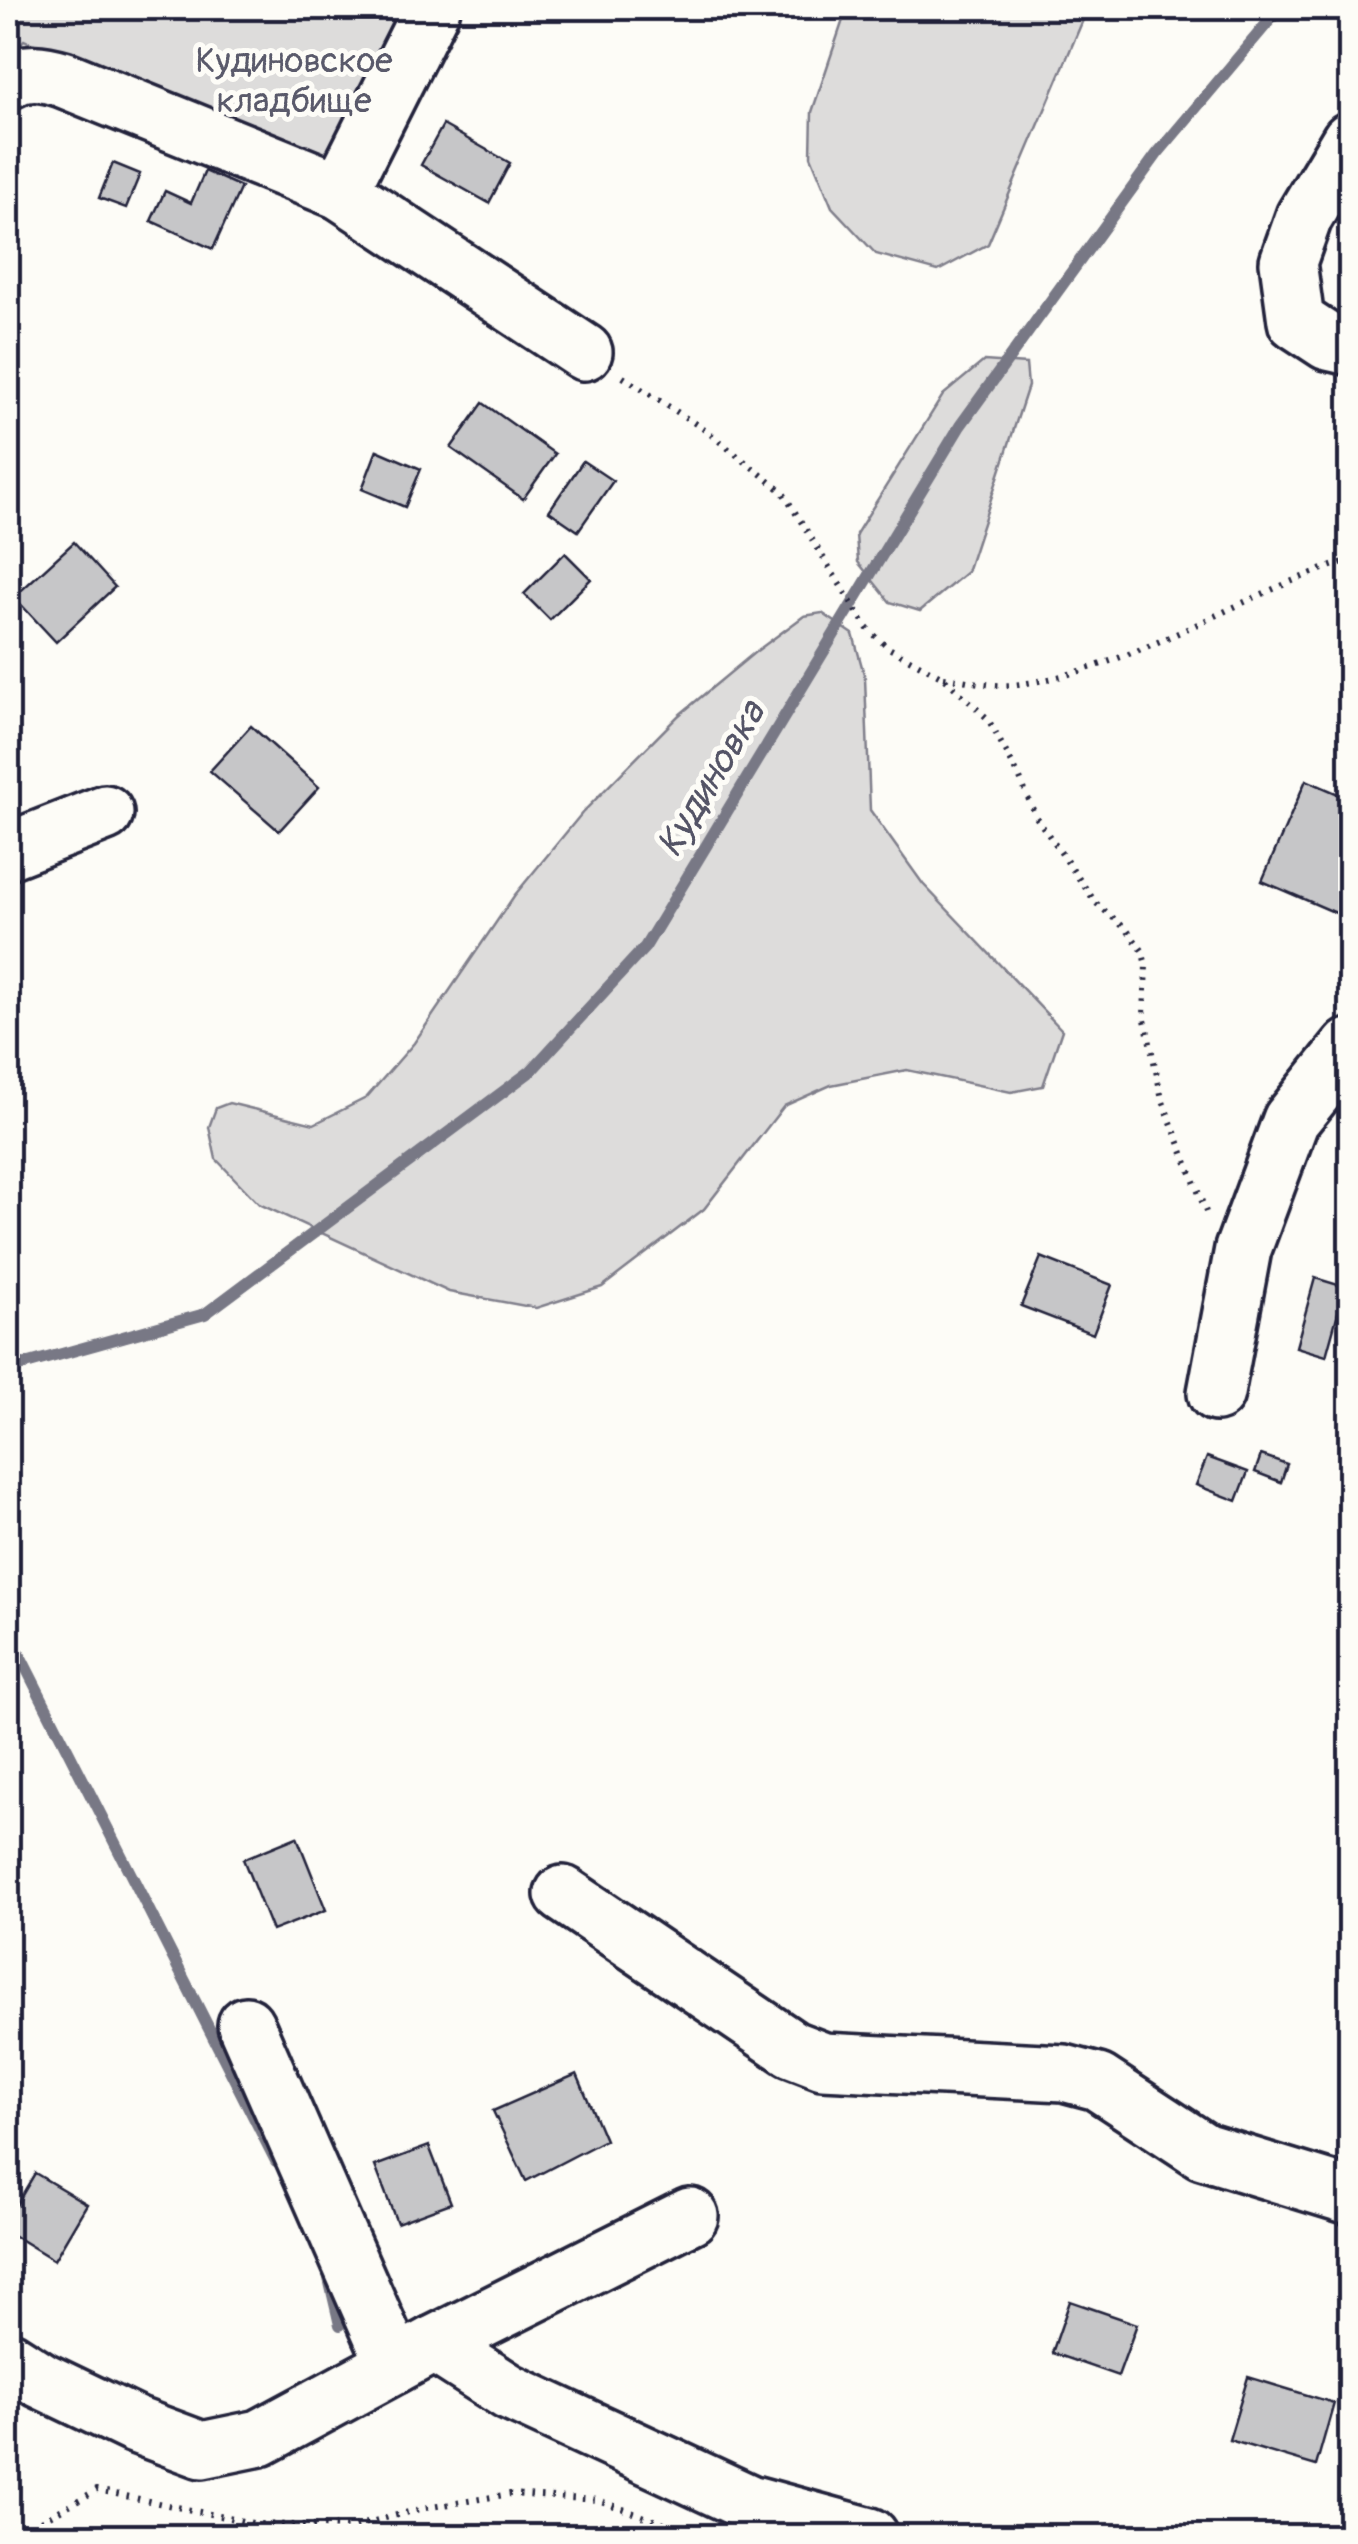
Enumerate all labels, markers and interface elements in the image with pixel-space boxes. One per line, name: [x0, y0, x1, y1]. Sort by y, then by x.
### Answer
park label: Кудиновское кладбище: [195, 39, 393, 123]
water label: Кудиновка: [646, 690, 777, 866]

